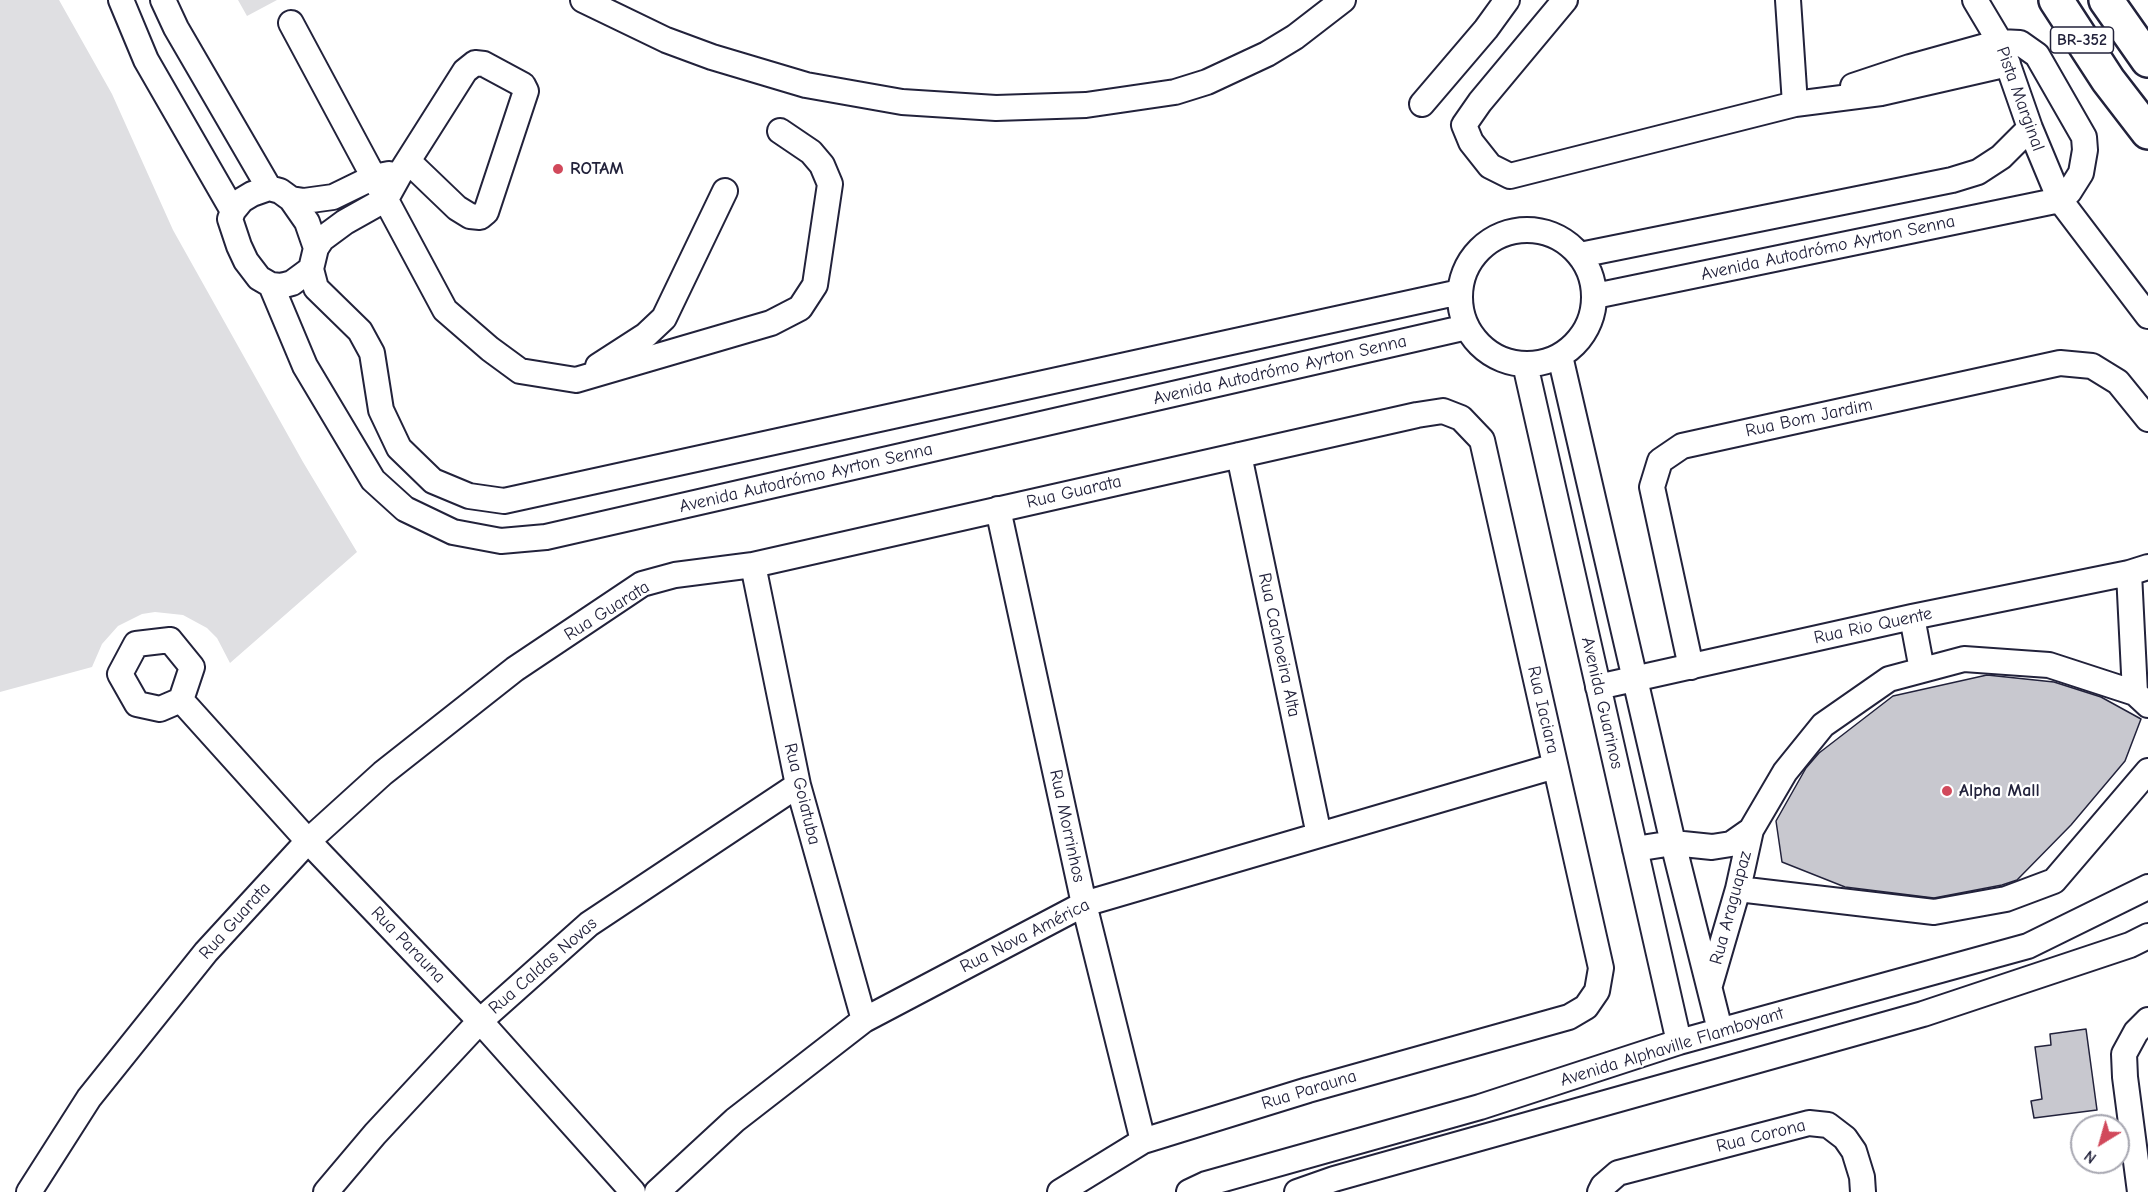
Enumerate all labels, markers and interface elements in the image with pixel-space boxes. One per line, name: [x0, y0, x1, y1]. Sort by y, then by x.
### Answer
road number: BR-352: [2050, 27, 2114, 53]
street label: Pista Marginal: [1991, 44, 2049, 154]
place label: ROTAM: [570, 158, 624, 180]
marker: ROTAM: [551, 162, 565, 176]
street label: Avenida Autodrómo Ayrton Senna: [1699, 210, 1957, 286]
street label: Avenida Autodrómo Ayrton Senna: [1151, 330, 1409, 410]
street label: Rua Bom Jardim: [1743, 394, 1875, 442]
street label: Avenida Autodrómo Ayrton Senna: [677, 438, 935, 518]
street label: Rua Guarata: [1025, 471, 1123, 513]
street label: Rua Cachoeira Alta: [1253, 571, 1305, 719]
street label: Rua Guarata: [560, 576, 654, 646]
street label: Rua Rio Quente: [1812, 603, 1934, 649]
street label: Avenida Guarinos: [1576, 635, 1628, 771]
street label: Rua Iaciara: [1522, 664, 1564, 756]
street label: Rua Goiatuba: [779, 741, 825, 847]
street label: Rua Morrinhos: [1045, 768, 1089, 884]
place label: Alpha Mall: [1959, 780, 2040, 802]
marker: Alpha Mall: [1940, 784, 1954, 798]
street label: Rua Araguapaz: [1705, 849, 1757, 967]
street label: Rua Guarata: [195, 878, 275, 964]
street label: Rua Nova América: [957, 894, 1093, 978]
street label: Rua Parauna: [366, 902, 450, 988]
street label: Rua Caldas Novas: [484, 913, 602, 1019]
street label: Avenida Alphaville Flamboyant: [1558, 1003, 1786, 1091]
street label: Rua Parauna: [1259, 1065, 1359, 1115]
street label: Rua Corona: [1714, 1114, 1808, 1158]
north arrow: [2070, 1114, 2130, 1174]
text: N: [2081, 1146, 2100, 1167]

